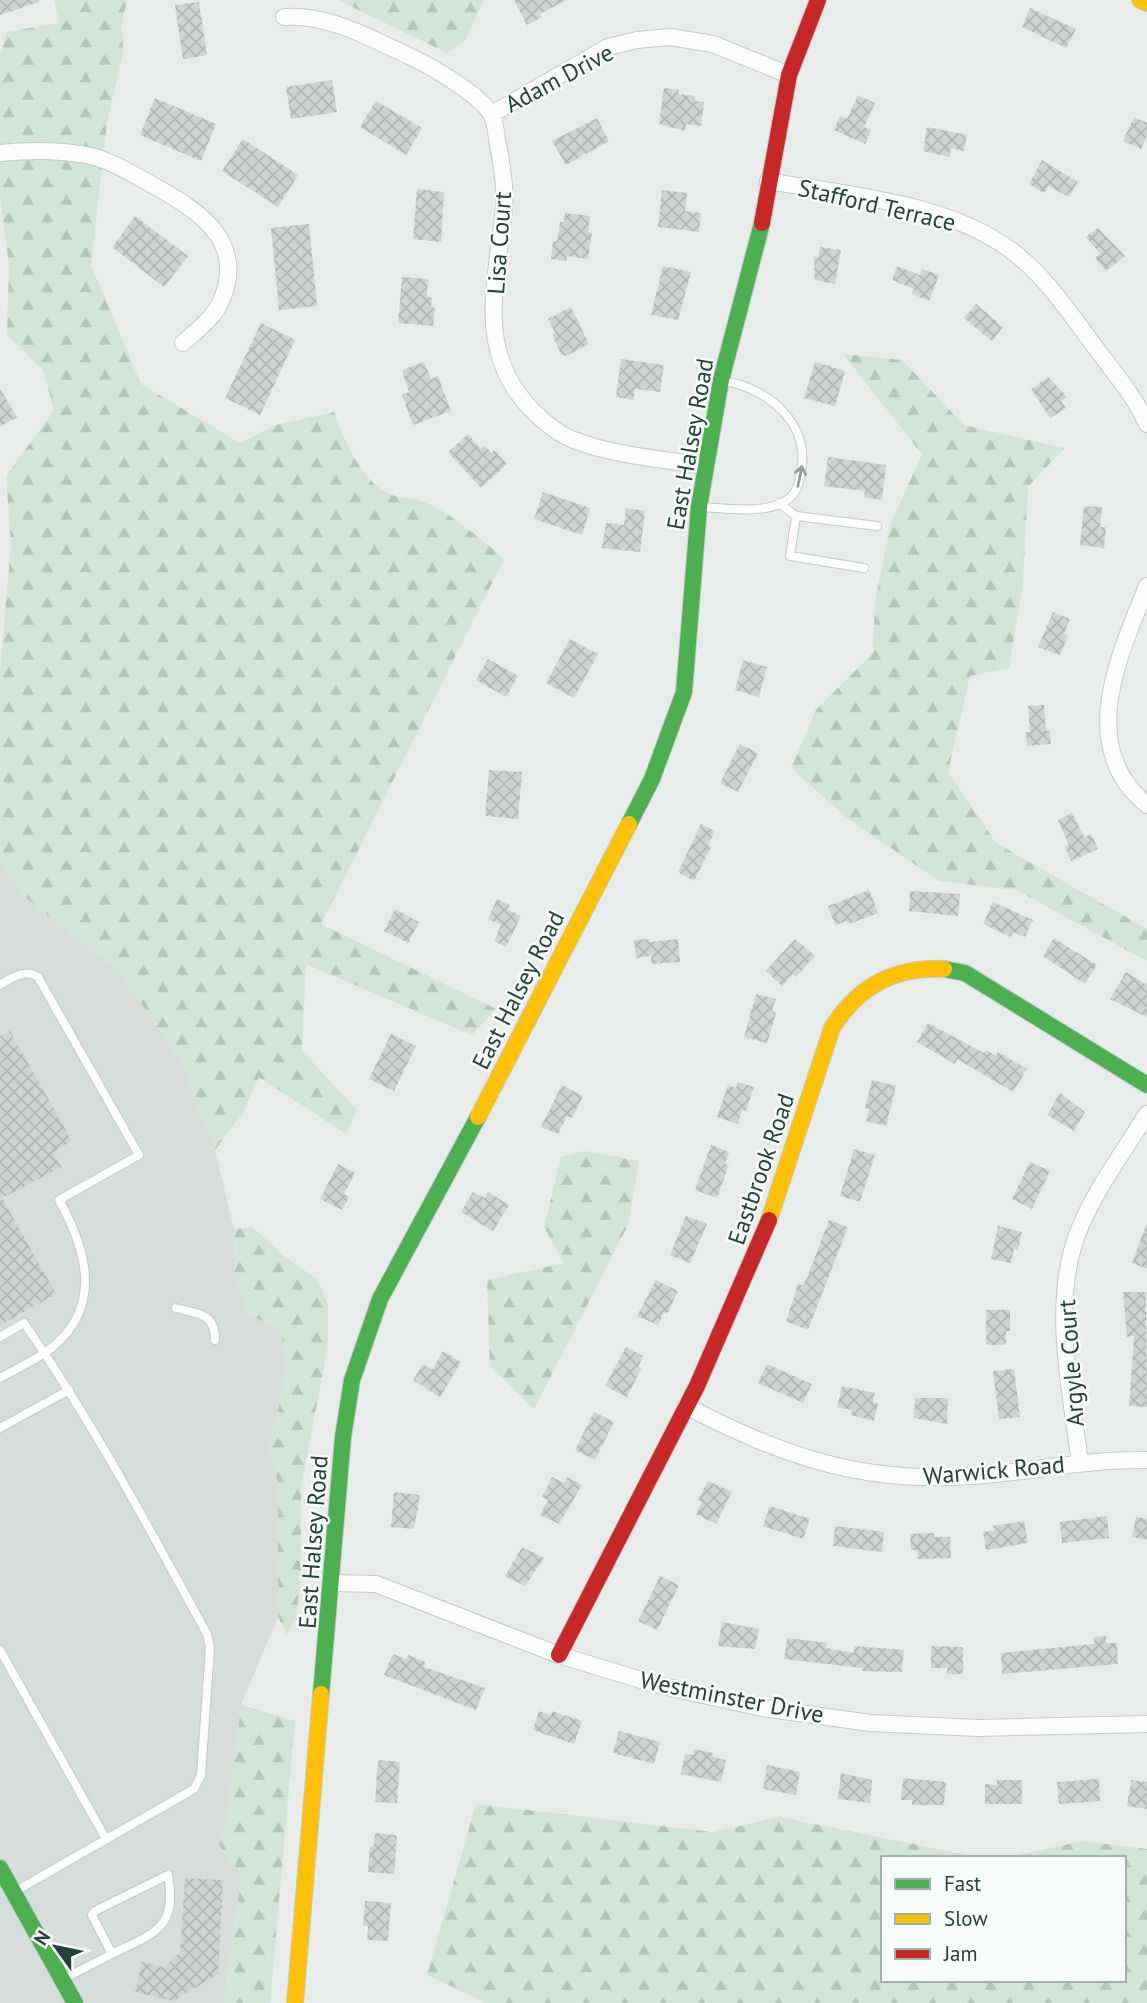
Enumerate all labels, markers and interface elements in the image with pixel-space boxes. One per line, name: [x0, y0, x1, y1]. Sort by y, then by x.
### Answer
street label: Adam Drive: [499, 36, 619, 120]
street label: Stafford Terrace: [795, 172, 959, 238]
street label: Lisa Court: [480, 191, 518, 295]
street label: East Halsey Road: [660, 356, 720, 532]
one-way arrow: [794, 465, 808, 488]
street label: East Halsey Road: [465, 906, 571, 1074]
street label: Eastbrook Road: [721, 1089, 801, 1249]
street label: Argyle Court: [1051, 1298, 1091, 1428]
street label: Warwick Road: [922, 1448, 1066, 1492]
street label: East Halsey Road: [291, 1454, 335, 1630]
street label: Westminster Drive: [637, 1664, 827, 1730]
legend: [881, 1856, 1126, 1982]
text: Fast: [944, 1870, 981, 1897]
text: Slow: [944, 1905, 988, 1932]
north arrow: [21, 1912, 91, 1982]
text: N: [28, 1926, 55, 1950]
text: Jam: [943, 1940, 978, 1967]

